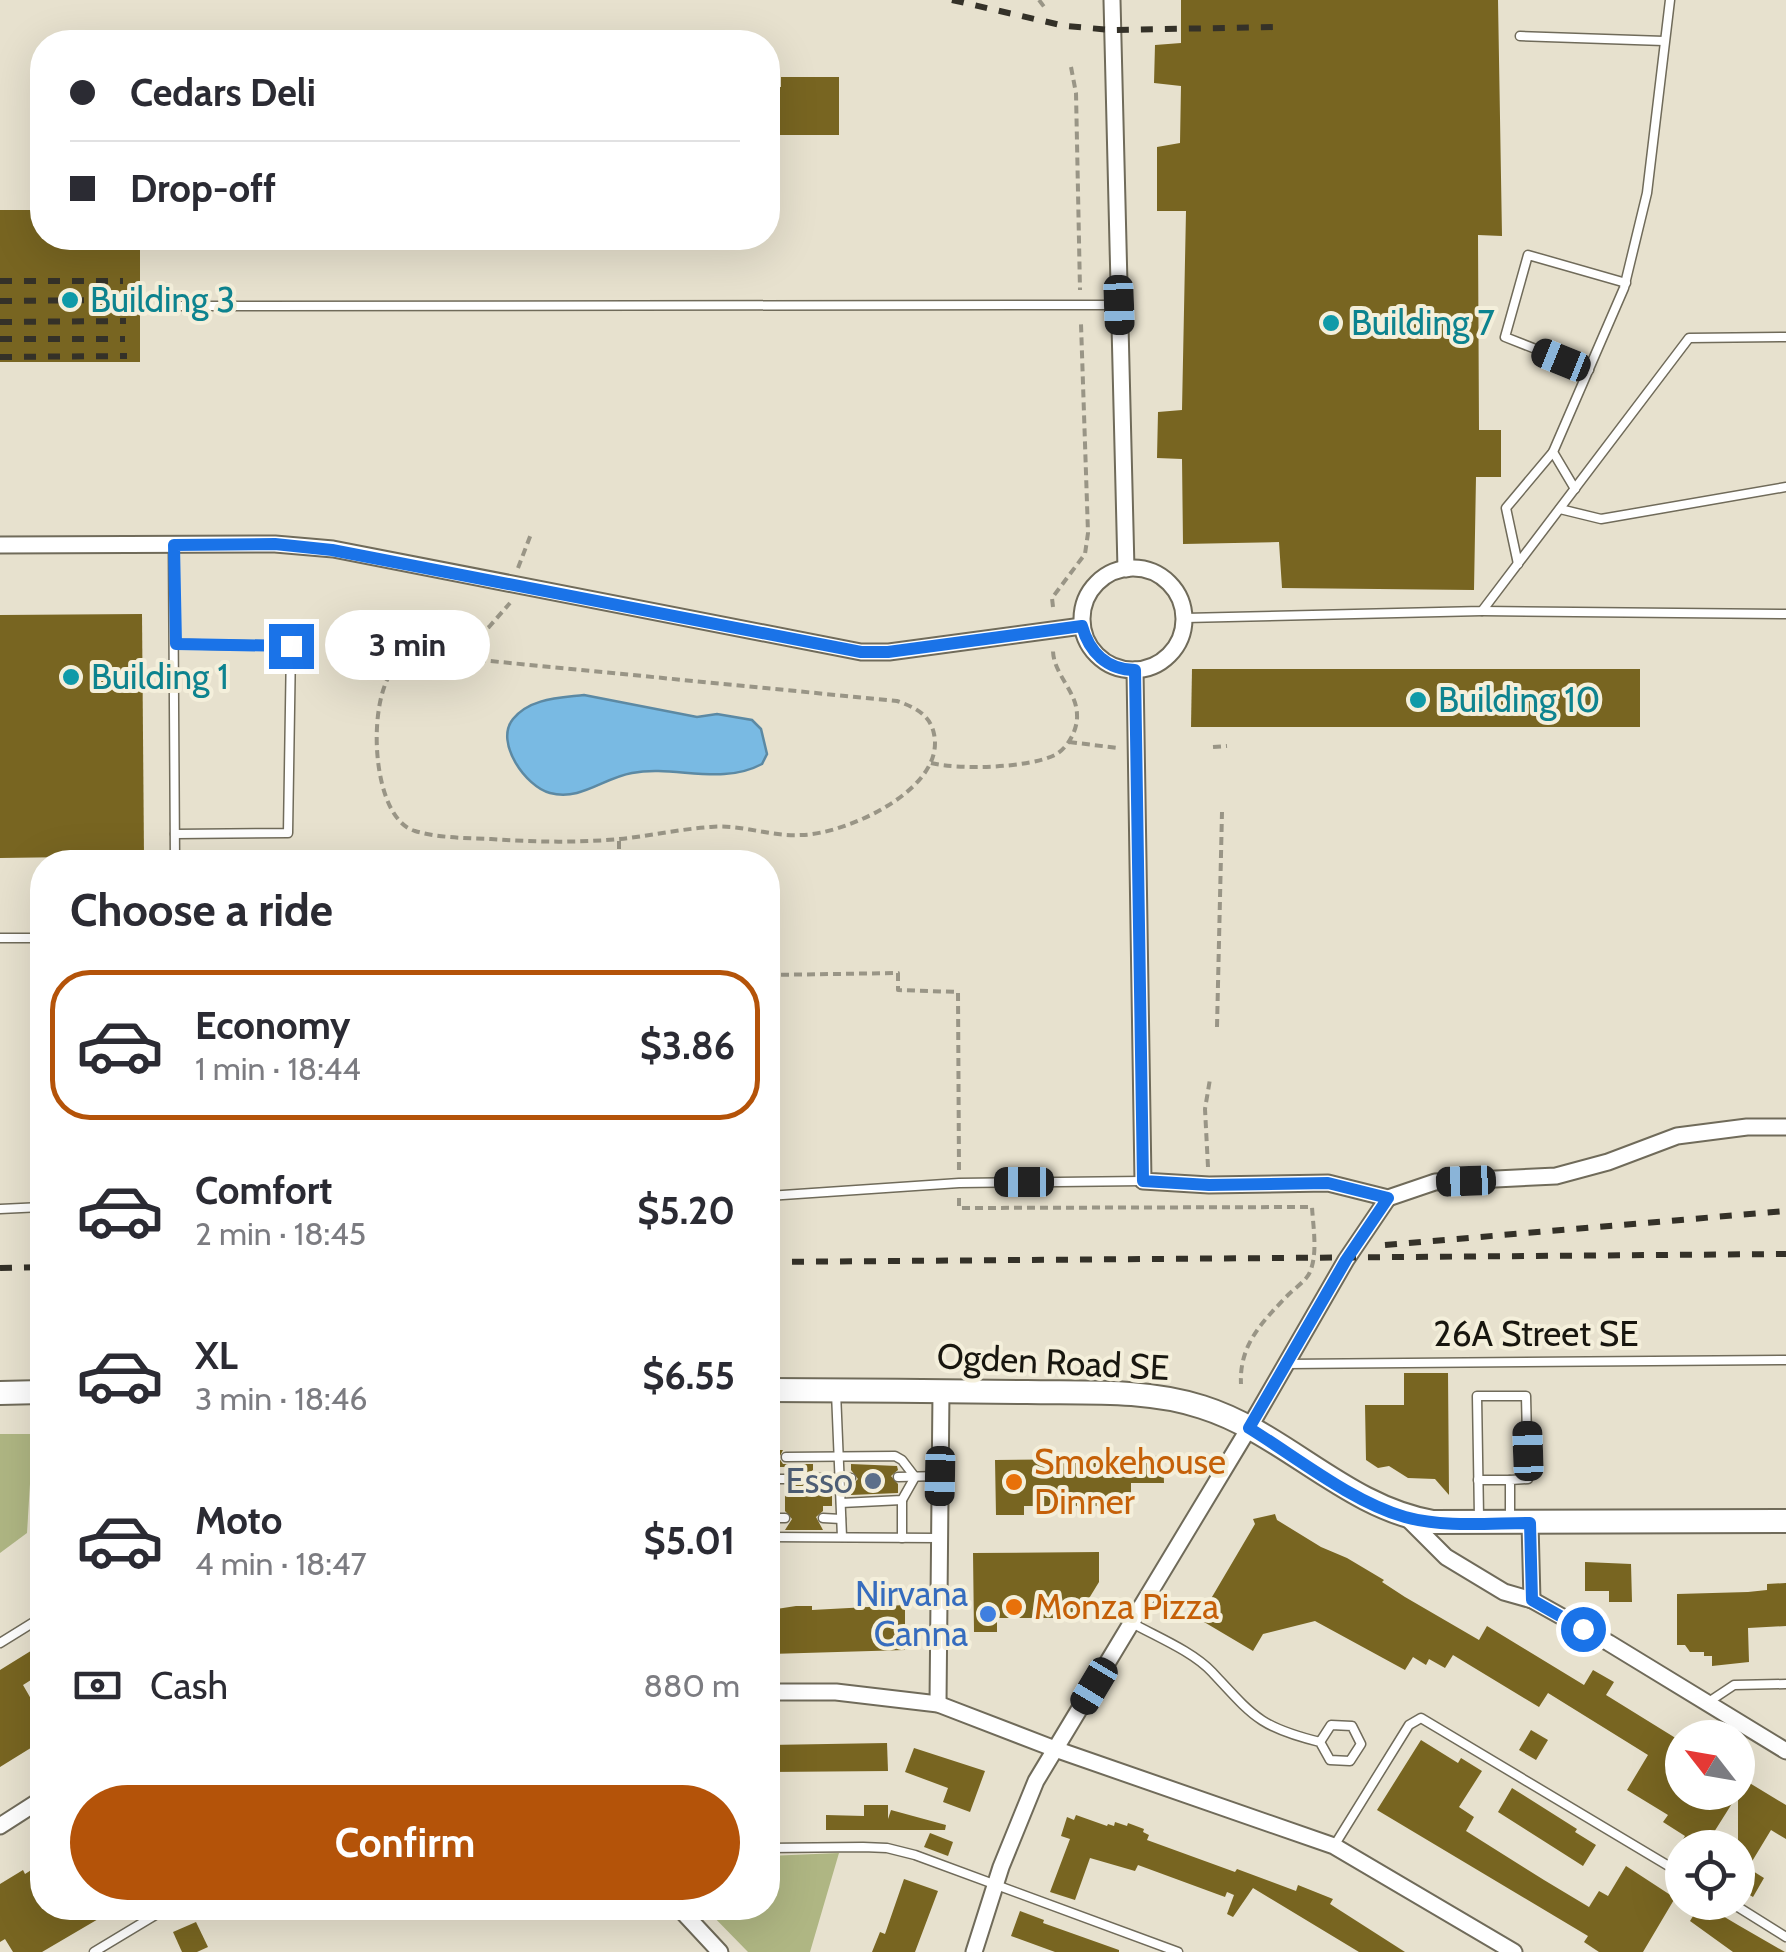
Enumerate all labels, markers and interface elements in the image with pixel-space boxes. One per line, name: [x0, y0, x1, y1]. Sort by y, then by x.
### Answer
text: Cedars Deli: [130, 69, 316, 116]
text: Drop-off: [130, 165, 276, 212]
car: [1103, 274, 1135, 336]
place label: Building 3: [90, 278, 235, 321]
marker: Building 3: [59, 289, 81, 311]
place label: Building 7: [1351, 301, 1495, 344]
marker: Building 7: [1320, 312, 1342, 334]
car: [1528, 335, 1594, 385]
callout: 3 min: [326, 611, 491, 681]
route end: [269, 624, 314, 669]
text: 3 min: [369, 625, 446, 664]
place label: Building 1: [91, 655, 229, 698]
marker: Building 1: [60, 666, 82, 688]
place label: Building 10: [1438, 678, 1600, 721]
marker: Building 10: [1407, 689, 1429, 711]
text: Choose a ride: [70, 883, 333, 937]
icon: car: [75, 1000, 165, 1090]
text: Economy: [195, 1002, 350, 1049]
text: $3.86: [640, 1022, 735, 1069]
text: 1 min · 18:44: [195, 1049, 361, 1088]
icon: car: [75, 1165, 165, 1255]
car: [1435, 1165, 1497, 1197]
text: Comfort: [195, 1167, 332, 1214]
car: [994, 1167, 1054, 1197]
text: $5.20: [637, 1187, 735, 1234]
text: 2 min · 18:45: [195, 1214, 366, 1253]
street label: 26A Street SE: [1433, 1312, 1639, 1355]
icon: car: [75, 1330, 165, 1420]
text: XL: [195, 1332, 238, 1379]
street label: Ogden Road SE: [936, 1334, 1170, 1389]
text: $6.55: [642, 1352, 735, 1399]
text: 3 min · 18:46: [195, 1379, 367, 1418]
car: [1512, 1420, 1544, 1482]
place label: Smokehouse Dinner: [1034, 1440, 1226, 1523]
car: [924, 1446, 956, 1506]
place label: Esso: [786, 1459, 853, 1502]
marker: Esso: [862, 1470, 884, 1492]
marker: Smokehouse Dinner: [1003, 1471, 1025, 1493]
icon: car: [75, 1495, 165, 1585]
text: Moto: [195, 1497, 282, 1544]
text: $5.01: [644, 1517, 735, 1564]
text: 4 min · 18:47: [195, 1544, 367, 1583]
place label: Nirvana Canna: [855, 1572, 968, 1655]
place label: Monza Pizza: [1034, 1585, 1219, 1628]
marker: Monza Pizza: [1003, 1596, 1025, 1618]
marker: Nirvana Canna: [977, 1603, 999, 1625]
route start: [1561, 1607, 1606, 1652]
car: [1066, 1653, 1122, 1719]
icon: cash: [70, 1658, 125, 1713]
text: Cash: [150, 1662, 228, 1709]
text: 880 m: [644, 1666, 740, 1705]
north arrow: [1665, 1720, 1755, 1810]
map controls: [1665, 1720, 1755, 1920]
button: Confirm: [70, 1785, 740, 1900]
button: locate: [1665, 1830, 1755, 1920]

